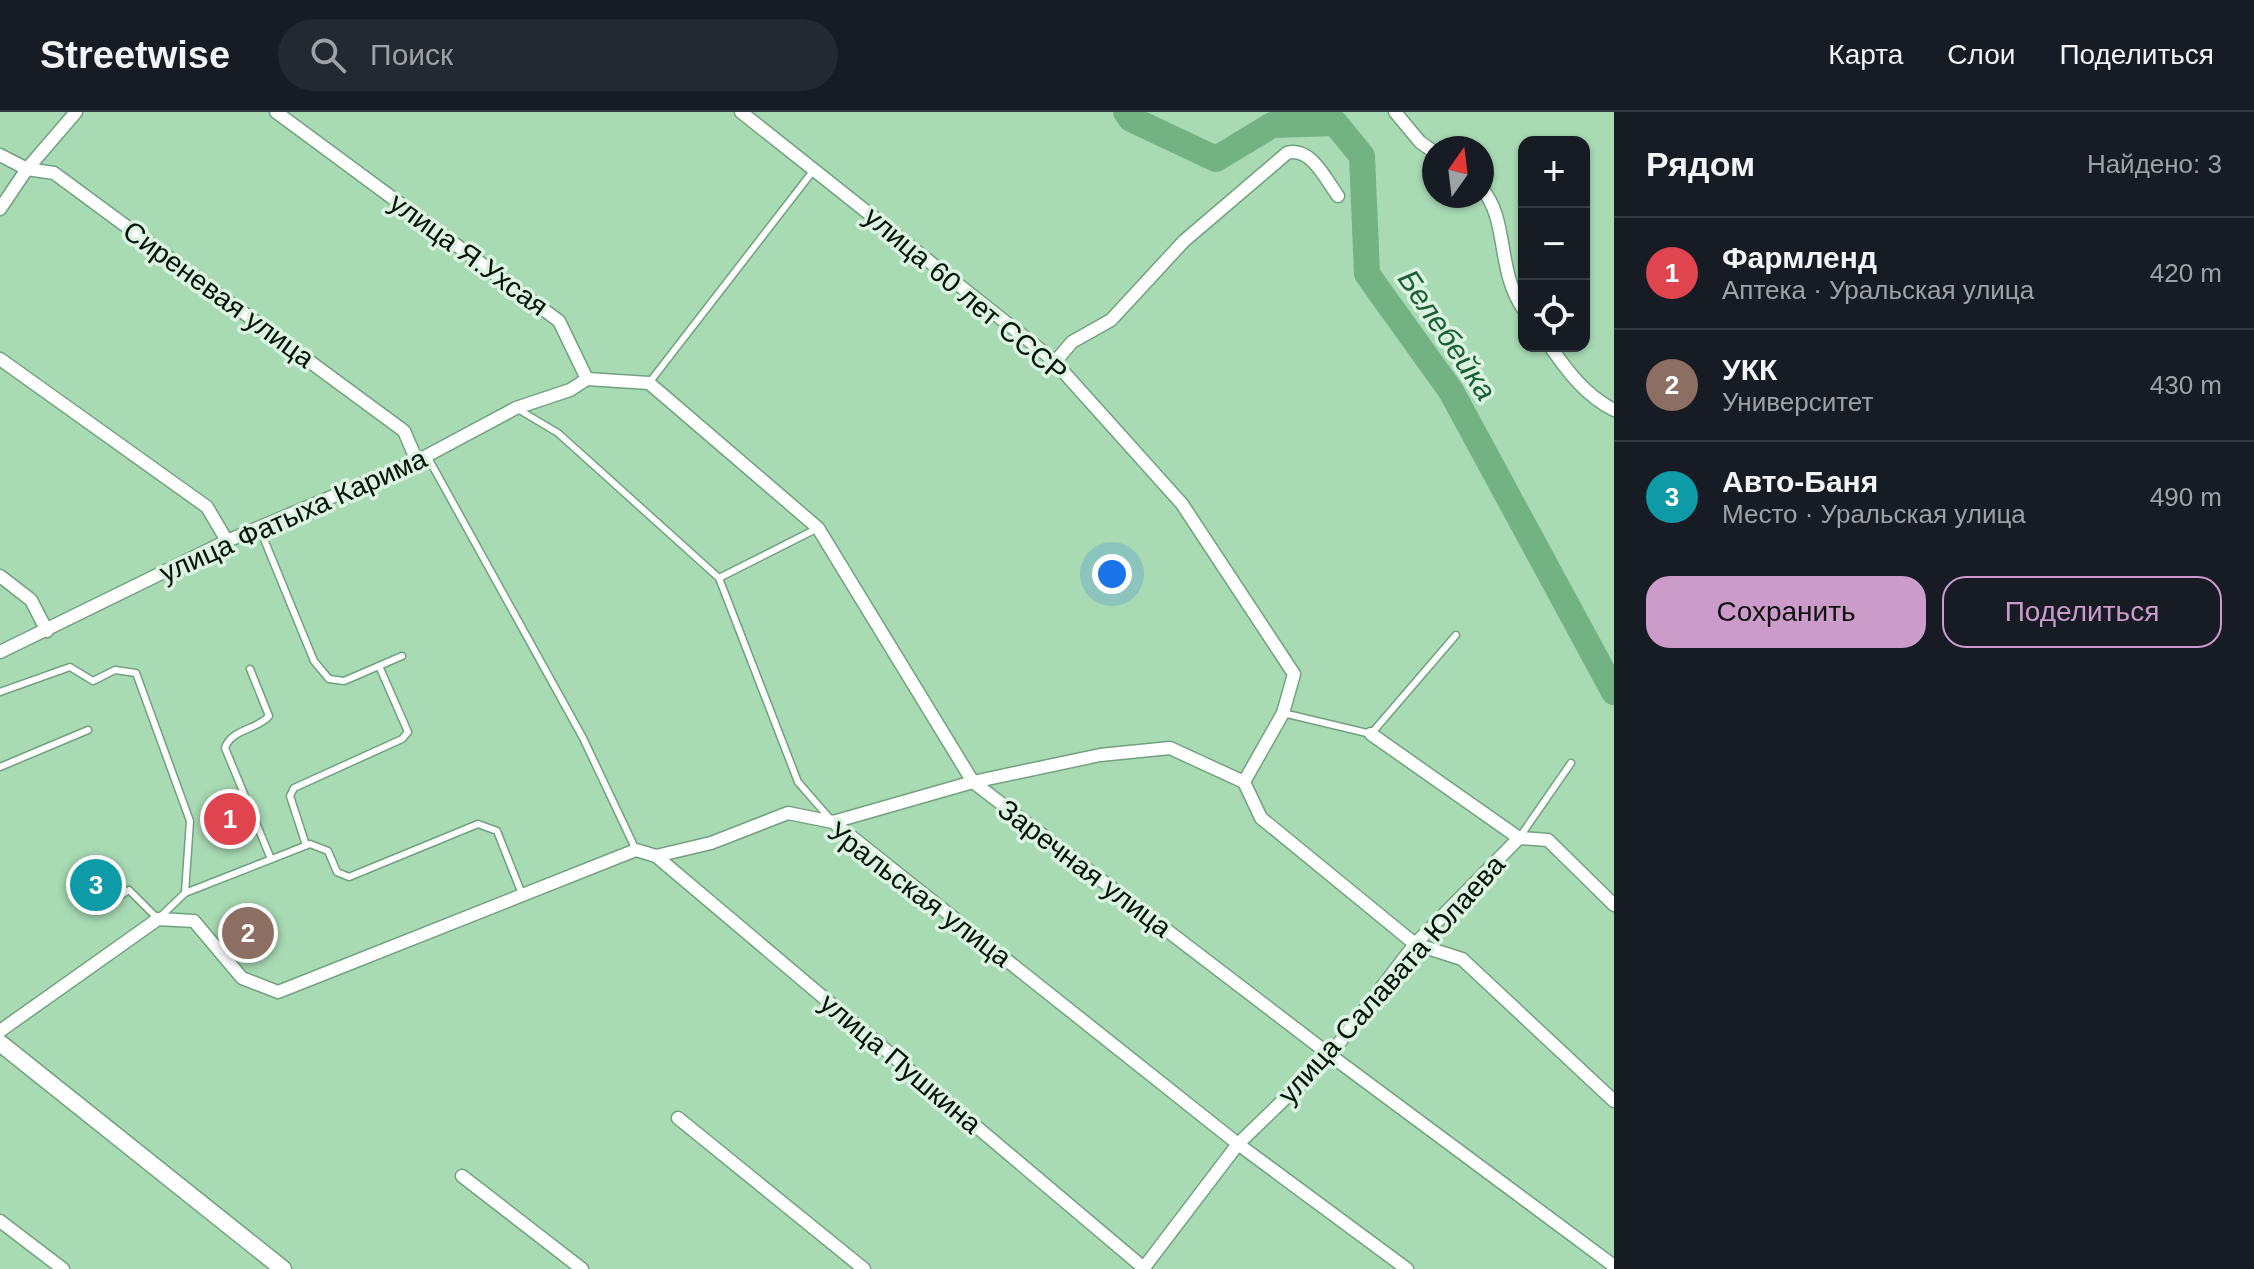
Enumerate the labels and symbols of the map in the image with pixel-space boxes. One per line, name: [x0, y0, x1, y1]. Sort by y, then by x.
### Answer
north arrow: [1422, 136, 1494, 208]
street label: улица Я.Ухсая: [384, 187, 554, 322]
street label: улица 60 лет СССР: [858, 201, 1073, 388]
street label: Сиреневая улица: [117, 215, 320, 374]
water label: Белебейка: [1392, 263, 1503, 406]
street label: улица Фатыха Карима: [155, 442, 432, 588]
your location: [1092, 554, 1132, 594]
pin: 1: [204, 789, 256, 849]
street label: Заречная улица: [992, 793, 1178, 944]
street label: Уральская улица: [822, 816, 1018, 974]
street label: улица Салавата Юлаева: [1272, 849, 1511, 1110]
pin: 3: [70, 855, 122, 915]
pin: 2: [222, 903, 274, 963]
street label: улица Пушкина: [814, 987, 988, 1140]

